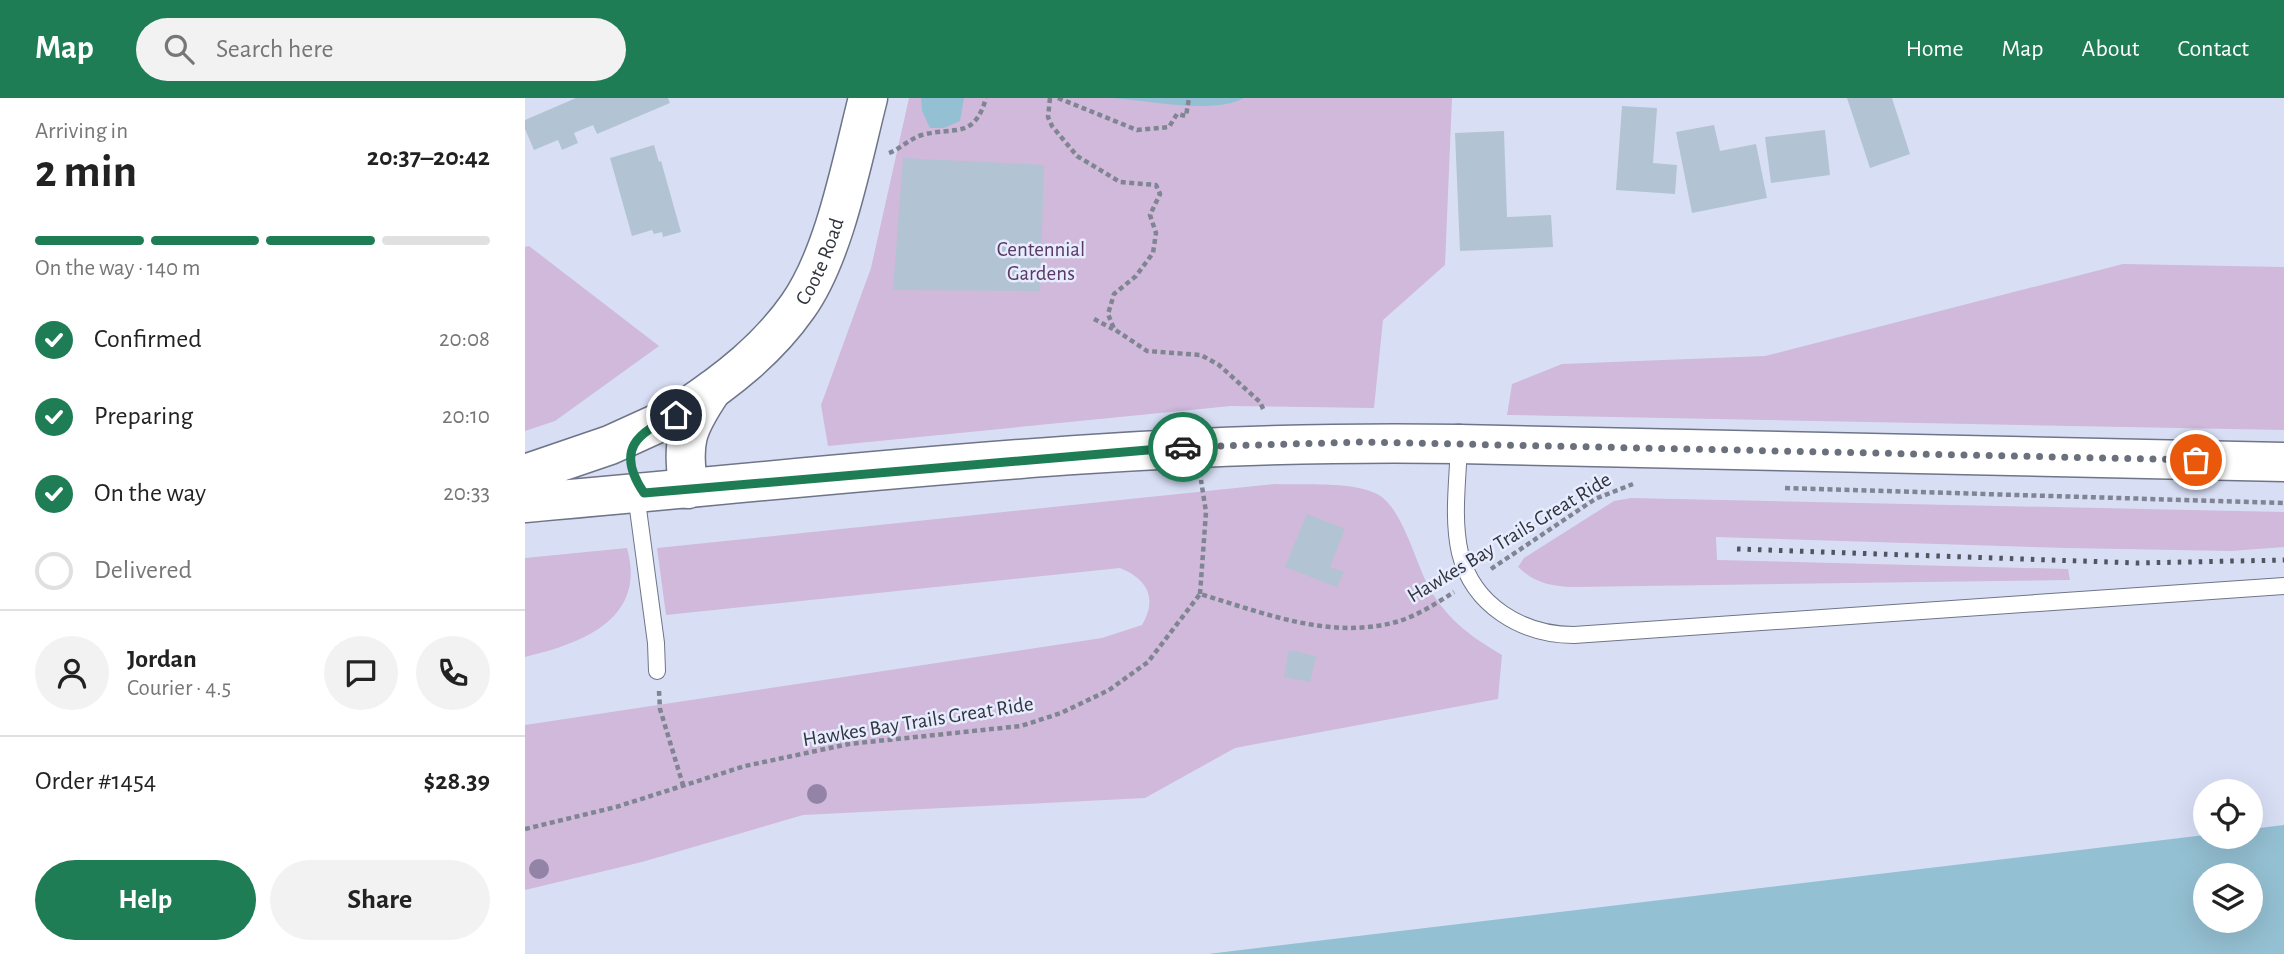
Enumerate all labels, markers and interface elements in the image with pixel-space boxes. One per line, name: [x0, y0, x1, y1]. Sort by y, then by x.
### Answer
search box: [136, 18, 626, 81]
icon: search: [160, 30, 198, 68]
text: Map: [35, 32, 94, 65]
text: Search here: [216, 36, 334, 62]
text: Home: [1906, 37, 1964, 61]
text: Map: [2002, 37, 2044, 61]
text: About: [2082, 37, 2139, 61]
text: Contact: [2177, 37, 2249, 61]
text: Arriving in: [35, 120, 128, 143]
text: 20:37–20:42: [367, 144, 490, 170]
text: 2 min: [35, 149, 137, 195]
street label: Coote Road: [792, 215, 848, 309]
park label: Centennial Gardens: [997, 239, 1085, 284]
text: On the way · 140 m: [35, 257, 200, 280]
icon: check: [35, 321, 73, 359]
text: Confirmed: [94, 326, 202, 352]
text: 20:08: [439, 328, 490, 351]
pin: [646, 385, 706, 445]
icon: home: [657, 396, 695, 434]
icon: check: [35, 398, 73, 436]
text: Preparing: [94, 403, 193, 429]
text: 20:10: [442, 405, 490, 428]
courier: [1148, 412, 1218, 482]
icon: car: [1164, 428, 1202, 466]
pin: [2166, 430, 2226, 490]
icon: bag: [2177, 441, 2215, 479]
street label: Hawkes Bay Trails Great Ride: [1404, 468, 1615, 607]
icon: check: [35, 475, 73, 513]
text: On the way: [94, 480, 206, 506]
text: 20:33: [443, 482, 490, 505]
text: Delivered: [94, 557, 192, 583]
button: person: [35, 636, 109, 710]
button: chat: [324, 636, 398, 710]
button: phone: [416, 636, 490, 710]
text: Jordan: [127, 646, 197, 672]
text: Courier · 4.5: [127, 677, 231, 700]
street label: Hawkes Bay Trails Great Ride: [801, 693, 1035, 750]
text: Order #1454: [35, 768, 156, 794]
text: $28.39: [424, 768, 490, 794]
map controls: [2193, 779, 2263, 933]
button: locate: [2193, 779, 2263, 849]
button: Help: [35, 860, 256, 940]
button: Share: [270, 860, 490, 940]
button: layers: [2193, 863, 2263, 933]

